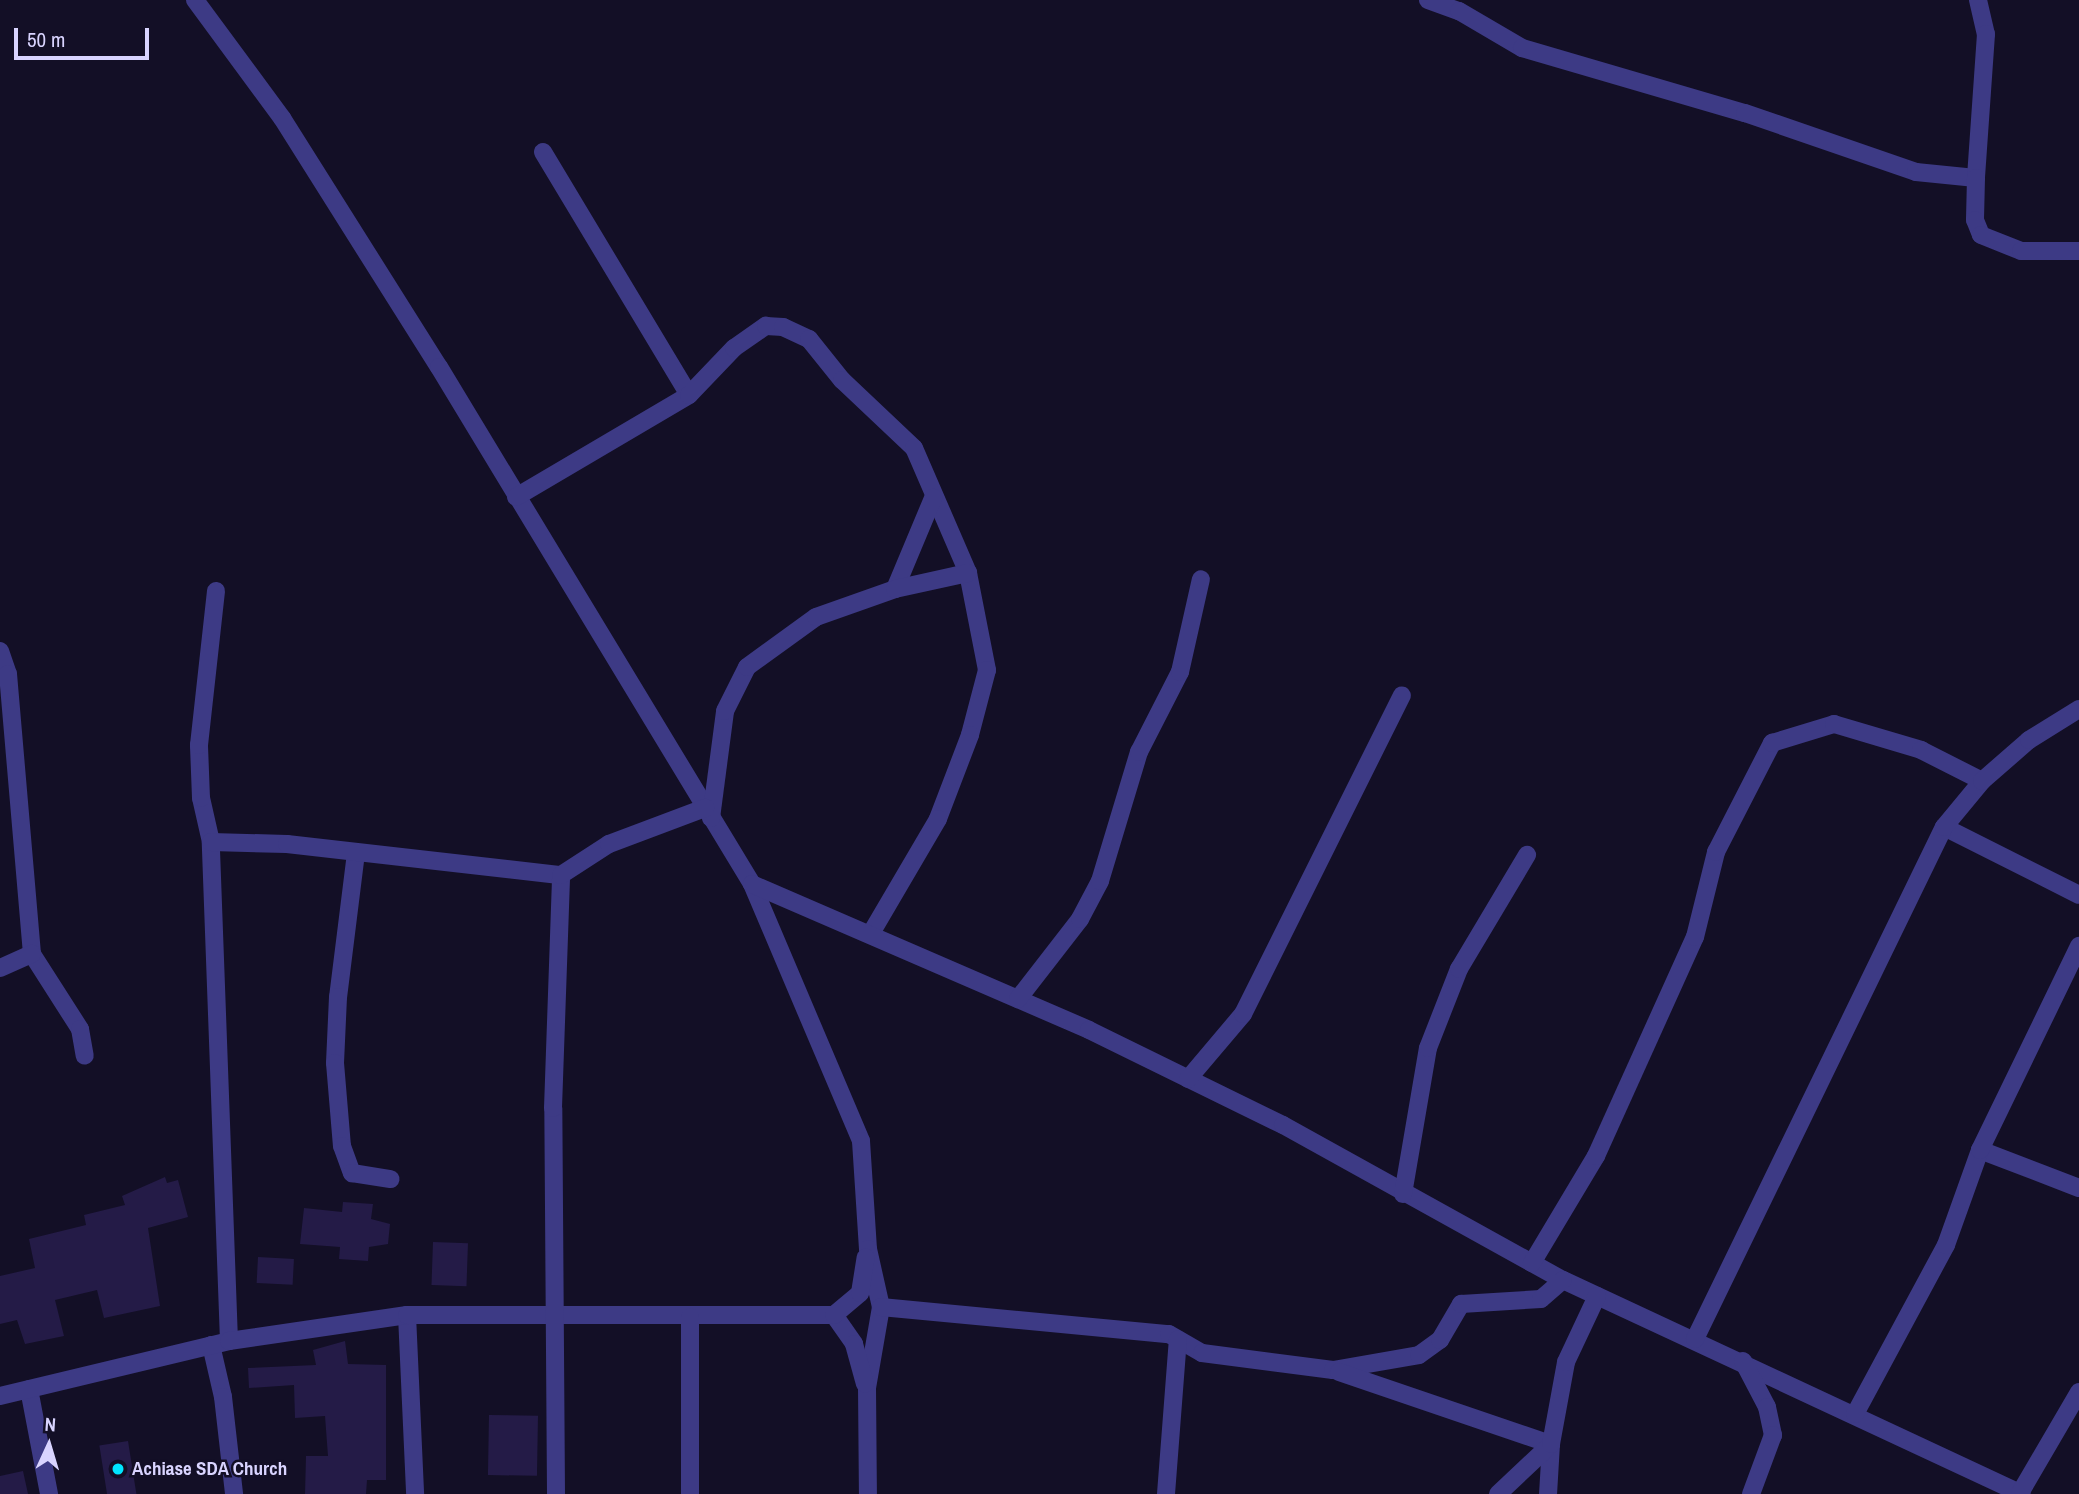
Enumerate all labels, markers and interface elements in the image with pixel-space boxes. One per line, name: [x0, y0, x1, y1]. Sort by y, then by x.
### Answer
scale bar: [18, 14, 152, 58]
text: 50 m: [27, 25, 65, 54]
north arrow: [14, 1410, 84, 1480]
text: N: [44, 1411, 57, 1437]
place label: Achiase SDA Church: [132, 1458, 288, 1480]
marker: Achiase SDA Church: [110, 1461, 126, 1477]

